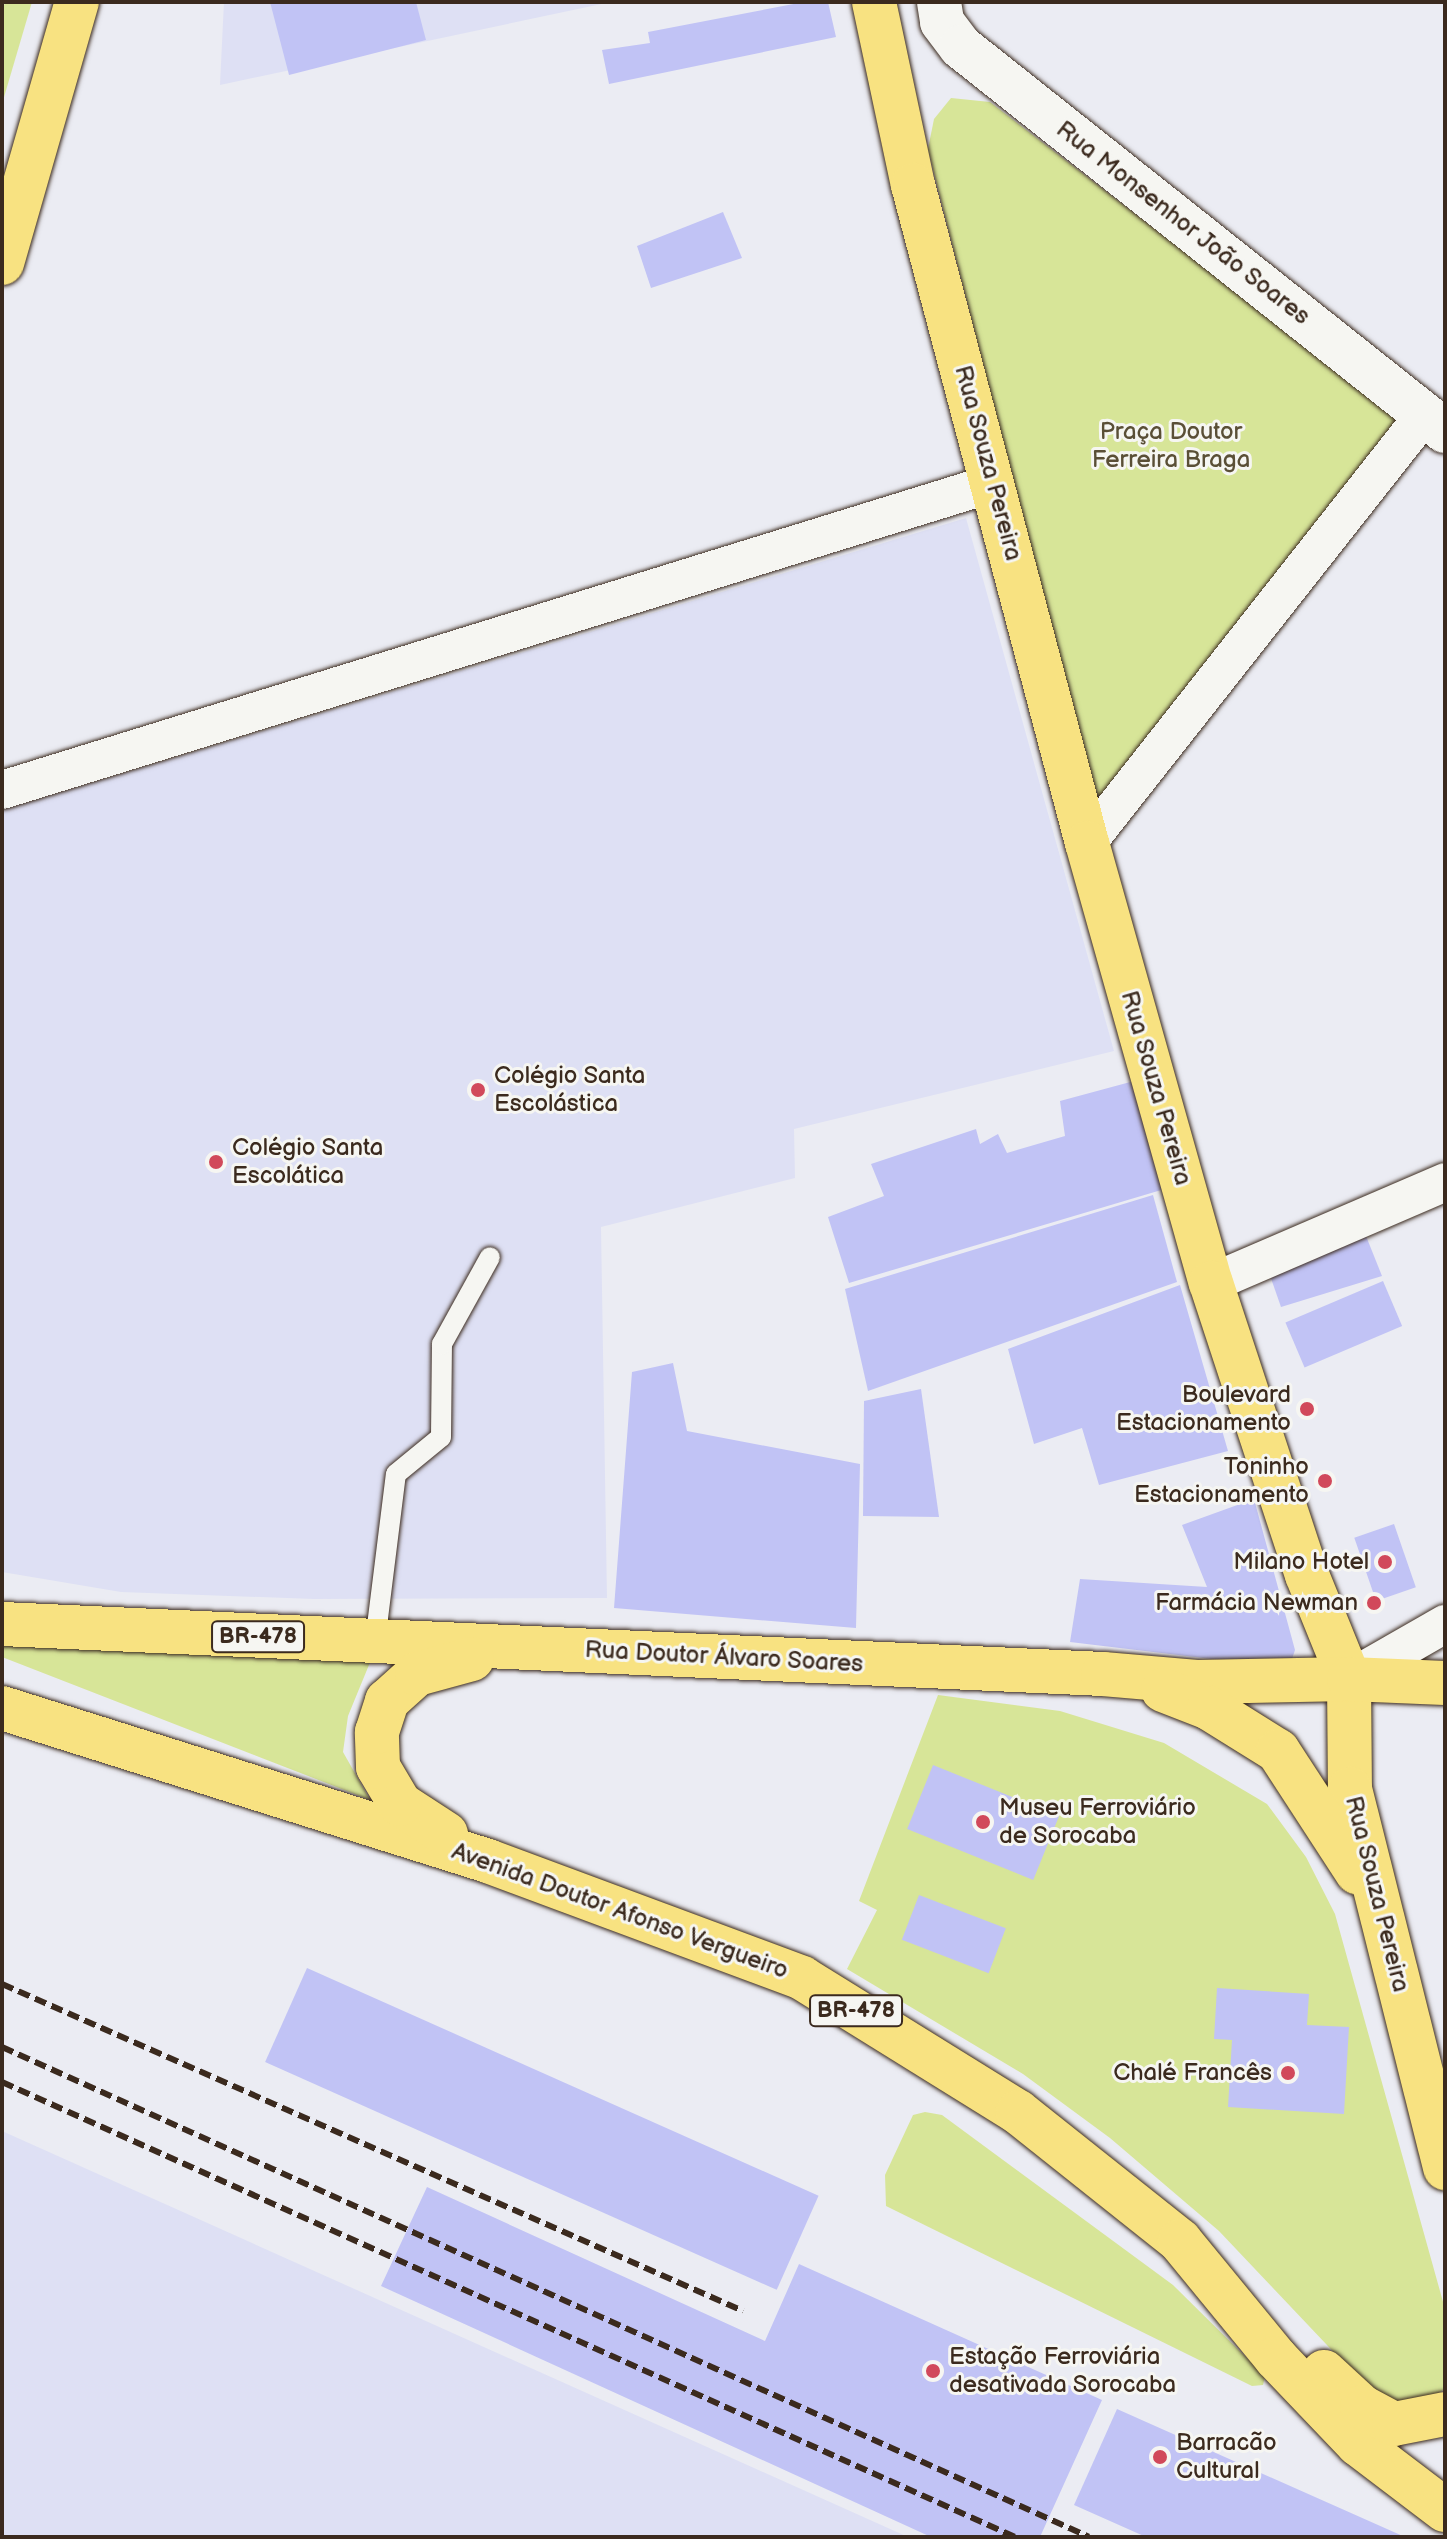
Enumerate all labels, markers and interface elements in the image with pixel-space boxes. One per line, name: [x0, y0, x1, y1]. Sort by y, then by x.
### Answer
street label: Rua Monsenhor João Soares: [1050, 114, 1316, 332]
street label: Rua Souza Pereira: [948, 362, 1028, 564]
park label: Praça Doutor Ferreira Braga: [1092, 418, 1250, 474]
street label: Rua Souza Pereira: [1114, 987, 1198, 1189]
place label: Colégio Santa Escolástica: [494, 1062, 646, 1118]
marker: Colégio Santa Escolástica: [469, 1081, 487, 1099]
place label: Colégio Santa Escolática: [232, 1134, 384, 1190]
marker: Colégio Santa Escolática: [207, 1153, 225, 1171]
place label: Boulevard Estacionamento: [1116, 1381, 1291, 1437]
marker: Boulevard Estacionamento: [1298, 1400, 1316, 1418]
place label: Toninho Estacionamento: [1134, 1453, 1309, 1509]
marker: Toninho Estacionamento: [1316, 1472, 1334, 1490]
place label: Milano Hotel: [1233, 1548, 1369, 1576]
marker: Milano Hotel: [1376, 1553, 1394, 1571]
place label: Farmácia Newman: [1155, 1589, 1358, 1617]
marker: Farmácia Newman: [1365, 1594, 1383, 1612]
road number: BR-478: [210, 1619, 306, 1655]
street label: Rua Doutor Álvaro Soares: [584, 1635, 864, 1679]
street label: Rua Souza Pereira: [1339, 1793, 1415, 1995]
place label: Museu Ferroviário de Sorocaba: [999, 1794, 1196, 1850]
marker: Museu Ferroviário de Sorocaba: [974, 1813, 992, 1831]
street label: Avenida Doutor Afonso Vergueiro: [448, 1837, 792, 1985]
road number: BR-478: [808, 1993, 904, 2029]
place label: Chalé Francês: [1113, 2059, 1272, 2087]
marker: Chalé Francês: [1279, 2064, 1297, 2082]
place label: Estação Ferroviária desativada Sorocaba: [949, 2343, 1177, 2399]
marker: Estação Ferroviária desativada Sorocaba: [924, 2362, 942, 2380]
place label: Barracão Cultural: [1176, 2429, 1277, 2485]
marker: Barracão Cultural: [1151, 2448, 1169, 2466]

